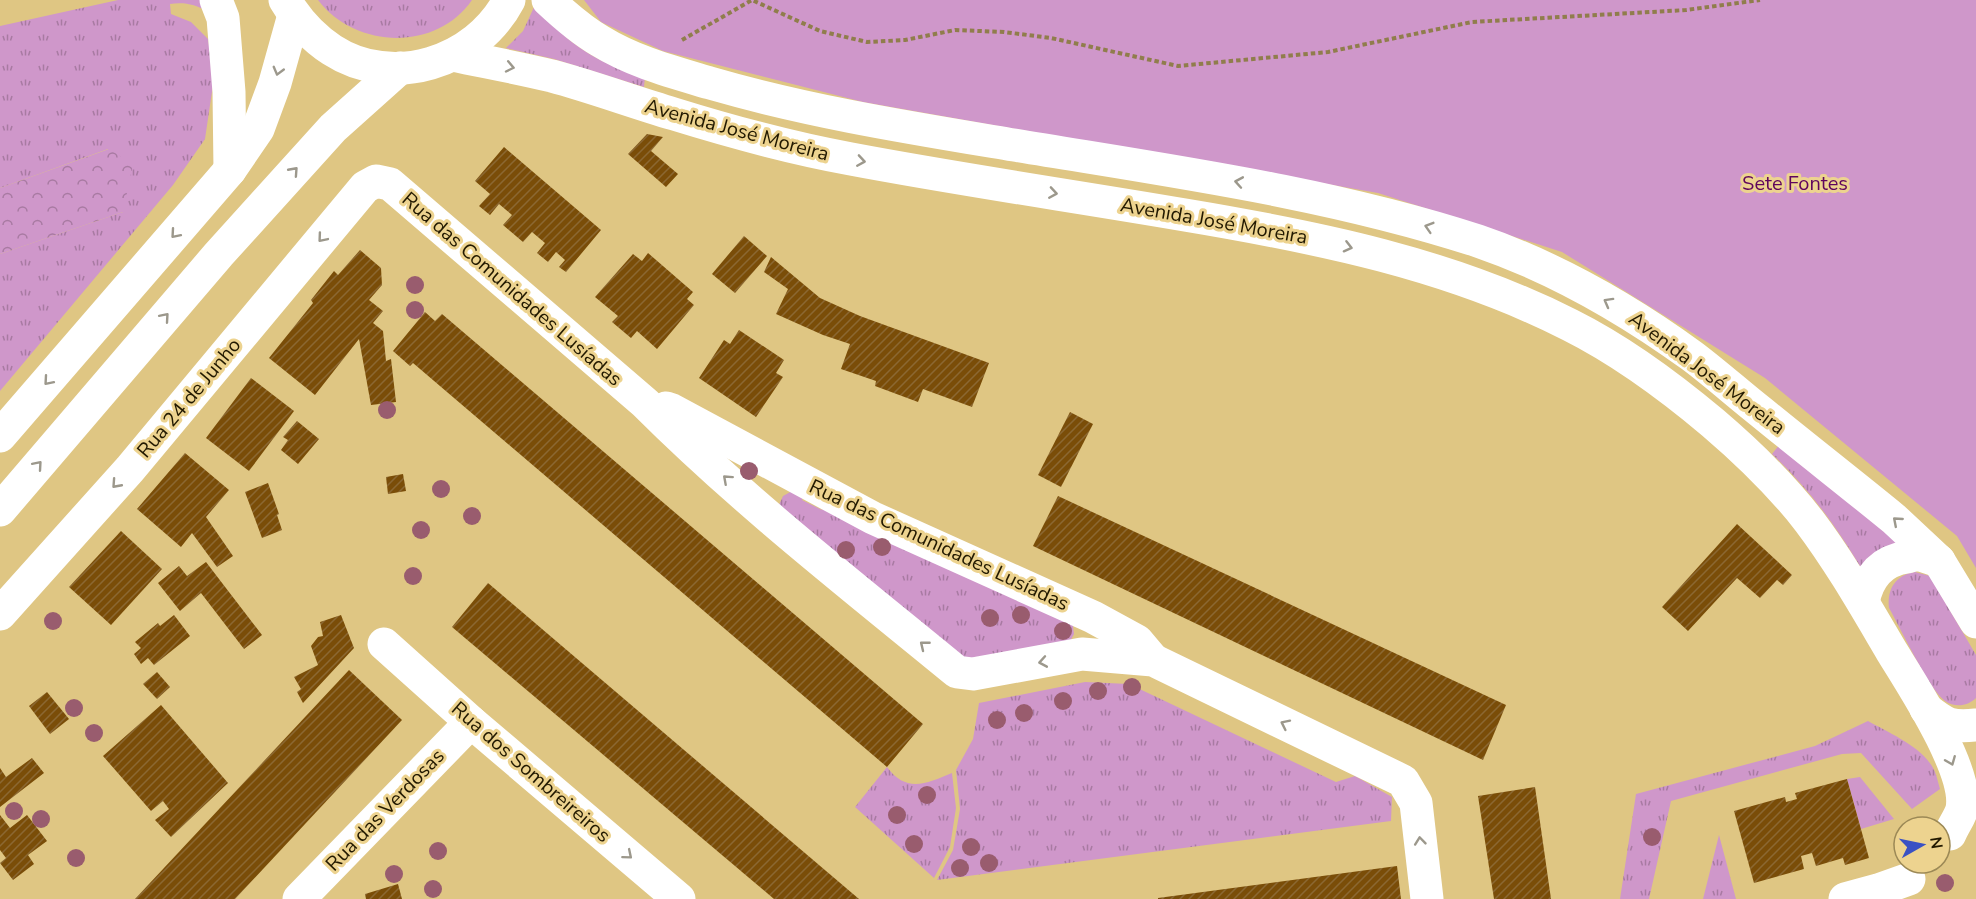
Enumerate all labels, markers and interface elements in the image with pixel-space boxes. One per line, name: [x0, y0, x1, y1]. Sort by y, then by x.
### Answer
one-way arrow: [505, 60, 515, 73]
one-way arrow: [273, 65, 285, 76]
street label: Avenida José Moreira: [642, 92, 832, 168]
one-way arrow: [856, 154, 865, 166]
one-way arrow: [287, 167, 298, 178]
park label: Sete Fontes: [1742, 170, 1848, 197]
one-way arrow: [1234, 176, 1244, 189]
street label: Rua das Comunidades Lusíadas: [396, 186, 628, 392]
one-way arrow: [1049, 186, 1058, 198]
street label: Avenida José Moreira: [1118, 191, 1310, 251]
one-way arrow: [1424, 222, 1435, 234]
one-way arrow: [172, 227, 183, 238]
one-way arrow: [318, 231, 329, 242]
one-way arrow: [1343, 239, 1353, 252]
one-way arrow: [1604, 297, 1614, 309]
street label: Avenida José Moreira: [1623, 305, 1791, 441]
one-way arrow: [158, 313, 169, 324]
street label: Rua 24 de Junho: [131, 332, 247, 464]
one-way arrow: [44, 374, 55, 385]
one-way arrow: [31, 461, 42, 472]
street label: Rua das Comunidades Lusíadas: [805, 473, 1073, 617]
one-way arrow: [723, 475, 733, 486]
one-way arrow: [112, 477, 123, 488]
one-way arrow: [1893, 517, 1904, 528]
one-way arrow: [920, 641, 931, 652]
one-way arrow: [1038, 655, 1047, 667]
street label: Rua dos Sombreireiros: [446, 695, 616, 849]
one-way arrow: [1280, 719, 1291, 731]
street label: Rua das Verdosas: [320, 743, 450, 877]
one-way arrow: [1944, 755, 1956, 766]
north arrow: [1892, 815, 1952, 875]
text: N: [1924, 835, 1948, 850]
one-way arrow: [1414, 836, 1427, 845]
one-way arrow: [621, 848, 632, 859]

